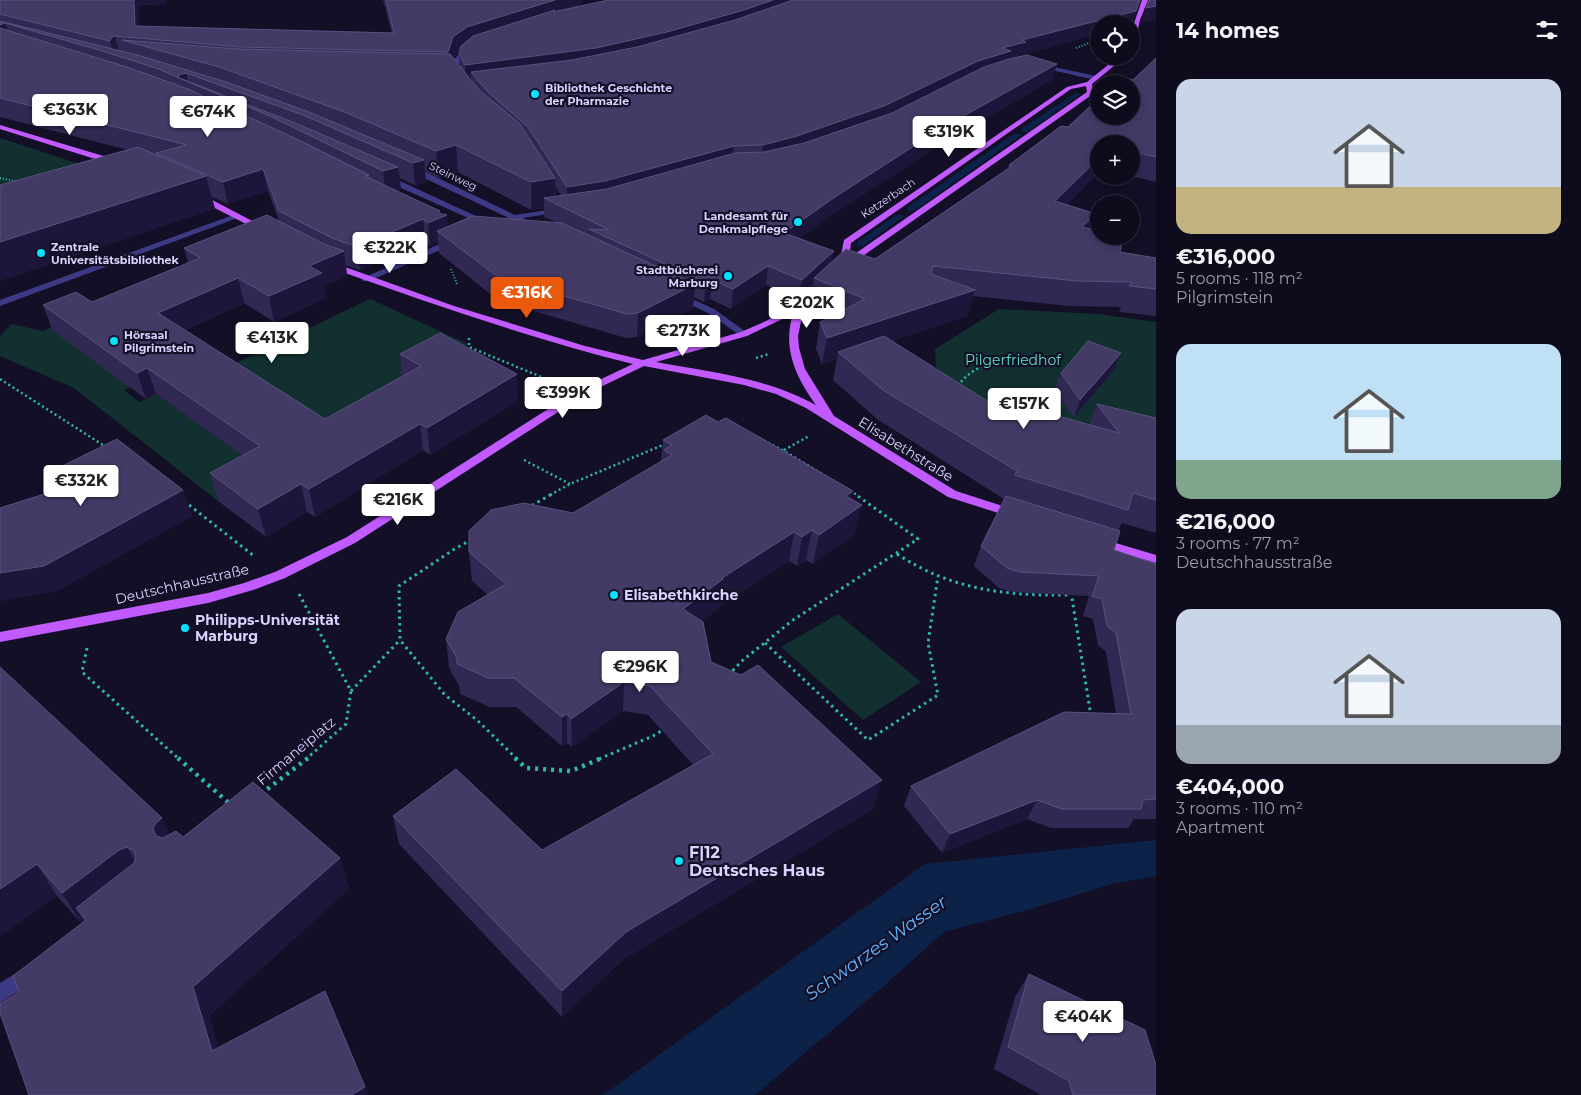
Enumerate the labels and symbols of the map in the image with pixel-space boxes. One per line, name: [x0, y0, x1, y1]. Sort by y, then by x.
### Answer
place label: Bibliothek Geschichte der Pharmazie: [545, 81, 672, 108]
marker: Bibliothek Geschichte der Pharmazie: [529, 88, 541, 100]
pin: €363K: [35, 94, 105, 136]
pin: €674K: [173, 96, 243, 138]
pin: €319K: [914, 116, 984, 158]
street label: Steinweg: [427, 158, 479, 194]
street label: Ketzerbach: [858, 175, 918, 221]
place label: Landesamt für Denkmalpflege: [699, 209, 788, 236]
marker: Landesamt für Denkmalpflege: [792, 216, 804, 228]
pin: €322K: [355, 232, 425, 274]
place label: Zentrale Universitätsbibliothek: [51, 240, 180, 267]
marker: Zentrale Universitätsbibliothek: [35, 247, 47, 259]
place label: Stadtbücherei Marburg: [636, 263, 718, 290]
marker: Stadtbücherei Marburg: [722, 270, 734, 282]
pin: €316K: [492, 276, 562, 319]
pin: €202K: [772, 286, 842, 329]
pin: €273K: [648, 314, 718, 357]
pin: €413K: [237, 322, 307, 364]
place label: Hörsaal Pilgrimstein: [124, 328, 194, 355]
marker: Hörsaal Pilgrimstein: [108, 335, 120, 347]
park label: Pilgerfriedhof: [965, 351, 1062, 369]
pin: €399K: [528, 376, 598, 419]
pin: €157K: [989, 388, 1059, 430]
street label: Elisabethstraße: [855, 413, 957, 485]
pin: €332K: [46, 464, 116, 507]
pin: €216K: [363, 484, 433, 526]
street label: Deutschhausstraße: [113, 560, 251, 608]
place label: Elisabethkirche: [624, 586, 738, 604]
marker: Elisabethkirche: [608, 589, 620, 601]
place label: Philipps-Universität Marburg: [195, 611, 340, 645]
marker: Philipps-Universität Marburg: [179, 622, 191, 634]
pin: €296K: [605, 650, 675, 693]
street label: Firmaneiplatz: [253, 713, 339, 789]
place label: F|12 Deutsches Haus: [689, 843, 825, 880]
marker: F|12 Deutsches Haus: [673, 855, 685, 867]
water label: Schwarzes Wasser: [801, 890, 952, 1005]
pin: €404K: [1048, 1000, 1118, 1043]

